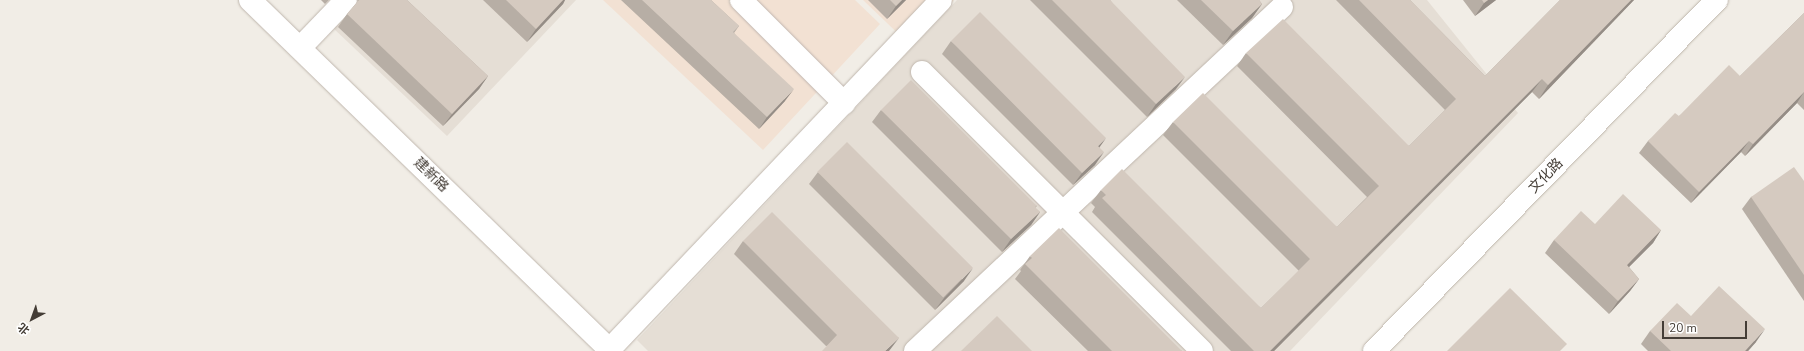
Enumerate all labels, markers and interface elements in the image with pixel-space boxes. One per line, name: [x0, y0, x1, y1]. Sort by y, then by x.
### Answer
street label: 建新路: [410, 154, 452, 196]
street label: 文化路: [1525, 155, 1567, 197]
north arrow: [12, 299, 52, 339]
scale bar: [1664, 313, 1749, 339]
text: 北: [15, 319, 33, 338]
text: 20 m: [1669, 320, 1697, 336]

